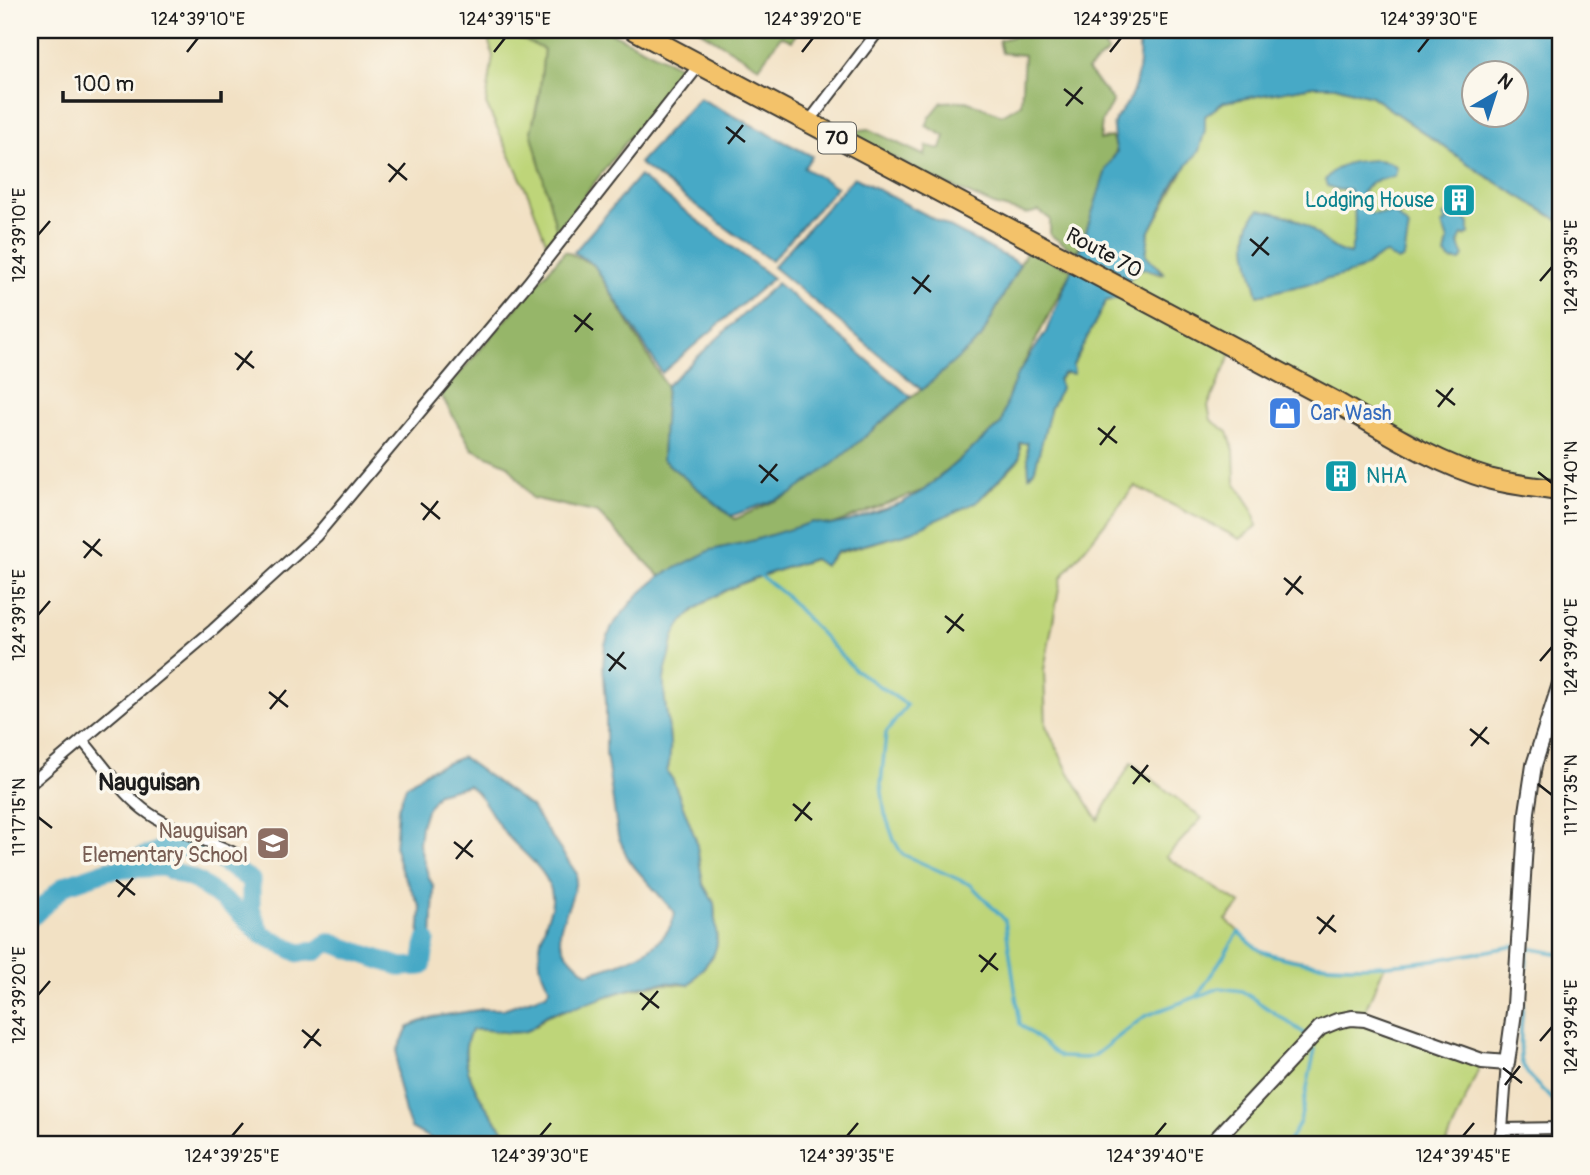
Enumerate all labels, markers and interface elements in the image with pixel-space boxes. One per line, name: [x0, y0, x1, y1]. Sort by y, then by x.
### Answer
text: 124°39'10"E: [151, 8, 245, 31]
text: 124°39'15"E: [459, 8, 551, 31]
text: 124°39'20"E: [764, 8, 862, 31]
text: 124°39'25"E: [1074, 8, 1168, 31]
text: 124°39'30"E: [1380, 8, 1478, 31]
scale bar: [63, 60, 220, 104]
north arrow: [1460, 60, 1530, 130]
text: N: [1493, 68, 1518, 95]
text: 100 m: [74, 71, 134, 98]
road number: 70: [818, 122, 856, 154]
building icon: Lodging House: [1440, 181, 1478, 219]
place label: Lodging House: [1305, 187, 1435, 214]
text: 124°39'10"E: [8, 188, 31, 282]
text: 124°39'35"E: [1560, 220, 1583, 314]
street label: Route 70: [1061, 222, 1147, 284]
shop icon: Car Wash: [1266, 394, 1304, 432]
place label: Car Wash: [1310, 400, 1392, 427]
text: 11°17'40"N: [1560, 441, 1583, 525]
building icon: NHA: [1322, 457, 1360, 495]
place label: NHA: [1366, 463, 1407, 490]
text: 124°39'15"E: [8, 569, 31, 661]
text: 124°39'40"E: [1560, 598, 1583, 696]
text: 11°17'35"N: [1560, 754, 1583, 836]
district label: Nauguisan: [98, 768, 200, 797]
text: 11°17'15"N: [8, 778, 31, 856]
place label: Nauguisan Elementary School: [82, 818, 248, 869]
school or university icon: Nauguisan Elementary School: [254, 824, 292, 862]
text: 124°39'20"E: [8, 946, 31, 1044]
text: 124°39'45"E: [1560, 979, 1583, 1075]
text: 124°39'25"E: [185, 1145, 279, 1168]
text: 124°39'30"E: [491, 1145, 589, 1168]
text: 124°39'35"E: [800, 1145, 894, 1168]
text: 124°39'40"E: [1106, 1145, 1204, 1168]
text: 124°39'45"E: [1415, 1145, 1511, 1168]

